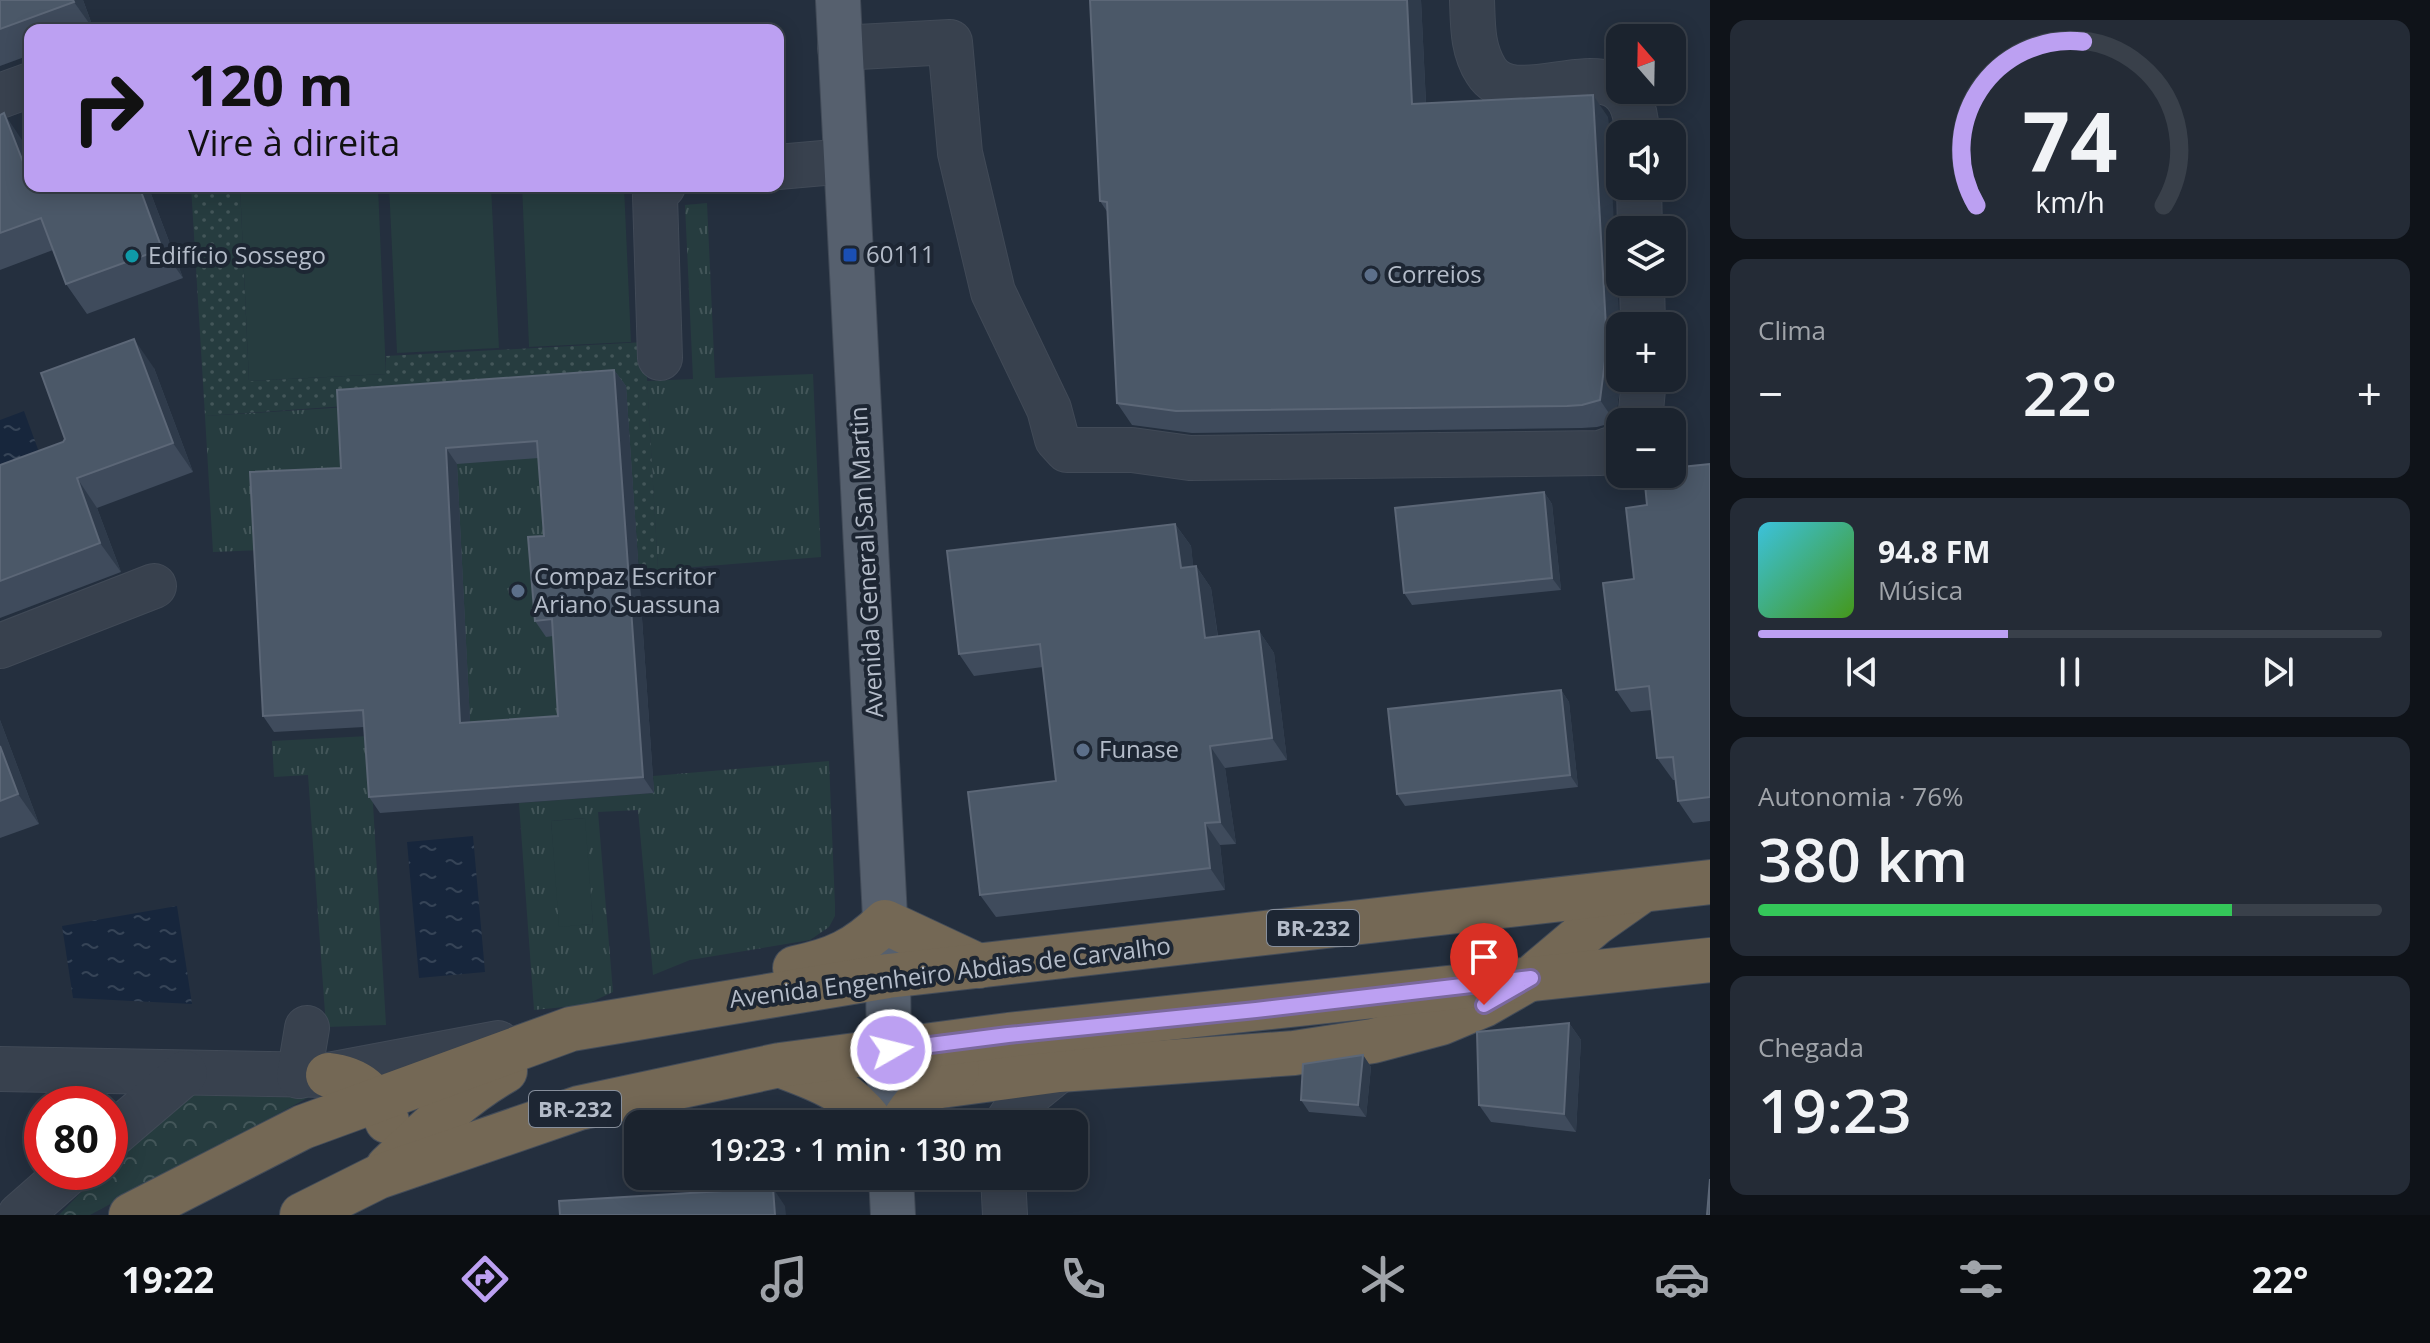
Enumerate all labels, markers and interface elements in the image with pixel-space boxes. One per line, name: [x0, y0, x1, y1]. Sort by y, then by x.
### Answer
north arrow: [1606, 24, 1686, 104]
map controls: [1606, 24, 1686, 488]
text: 120 m: [188, 46, 354, 122]
icon: right: [56, 56, 160, 160]
text: 74: [2022, 82, 2118, 195]
text: Vire à direita: [188, 118, 400, 167]
button: sound: [1606, 120, 1686, 200]
text: km/h: [2035, 182, 2105, 221]
button: layers: [1606, 216, 1686, 296]
place label: 60111: [866, 237, 935, 270]
place label: Edifício Sossego: [148, 238, 326, 271]
marker: 60111: [841, 246, 859, 264]
marker: Edifício Sossego: [123, 247, 141, 265]
place label: Correios: [1387, 257, 1482, 290]
marker: Correios: [1362, 266, 1380, 284]
button: +: [1606, 312, 1686, 392]
text: Clima: [1758, 312, 1826, 348]
text: 22°: [2023, 352, 2117, 434]
text: −: [1758, 363, 1783, 423]
text: +: [2357, 363, 2382, 423]
street label: Avenida General San Martin: [841, 406, 890, 719]
button: −: [1606, 408, 1686, 488]
text: 94.8 FM: [1878, 531, 1991, 572]
place label: Compaz Escritor Ariano Suassuna: [534, 559, 721, 620]
text: Música: [1878, 572, 1963, 608]
marker: Compaz Escritor Ariano Suassuna: [509, 582, 527, 600]
icon: previous: [1840, 650, 1884, 694]
icon: pause: [2048, 650, 2092, 694]
icon: next: [2256, 650, 2300, 694]
place label: Funase: [1099, 732, 1179, 765]
marker: Funase: [1074, 741, 1092, 759]
text: Autonomia · 76%: [1758, 778, 1964, 814]
text: 380 km: [1758, 818, 1968, 900]
road number: BR-232: [1267, 910, 1359, 946]
pin: [1450, 923, 1518, 1005]
street label: Avenida Engenheiro Abdias de Carvalho: [727, 928, 1172, 1015]
icon: arrive: [1462, 935, 1506, 979]
position arrow: [849, 1008, 933, 1092]
text: Chegada: [1758, 1029, 1864, 1065]
text: 19:23: [1758, 1069, 1912, 1151]
speed limit sign: 80: [24, 1086, 128, 1190]
road number: BR-232: [529, 1091, 621, 1127]
text: 19:23 · 1 min · 130 m: [709, 1129, 1003, 1170]
icon: directions: [457, 1251, 513, 1307]
icon: music: [756, 1251, 812, 1307]
icon: phone: [1055, 1251, 1111, 1307]
icon: climate: [1355, 1251, 1411, 1307]
icon: car: [1654, 1251, 1710, 1307]
icon: filters: [1953, 1251, 2009, 1307]
text: 19:22: [122, 1255, 214, 1304]
text: 22°: [2252, 1255, 2308, 1304]

